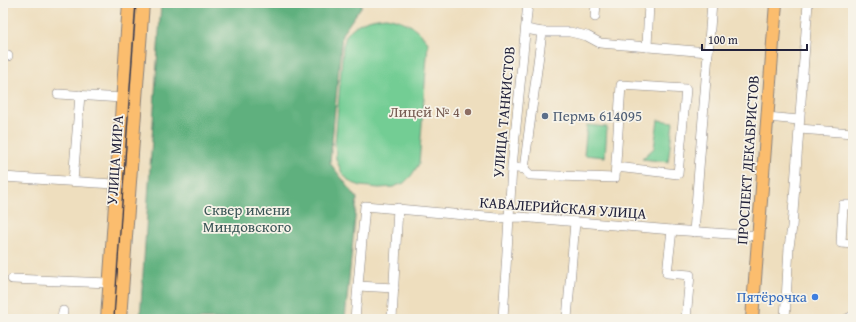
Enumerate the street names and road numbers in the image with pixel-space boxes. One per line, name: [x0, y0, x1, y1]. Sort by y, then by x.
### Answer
street label: УЛИЦА ТАНКИСТОВ: [487, 45, 520, 179]
street label: ПРОСПЕКТ ДЕКАБРИСТОВ: [731, 75, 764, 245]
street label: УЛИЦА МИРА: [101, 114, 128, 206]
street label: КАВАЛЕРИЙСКАЯ УЛИЦА: [479, 191, 647, 224]

